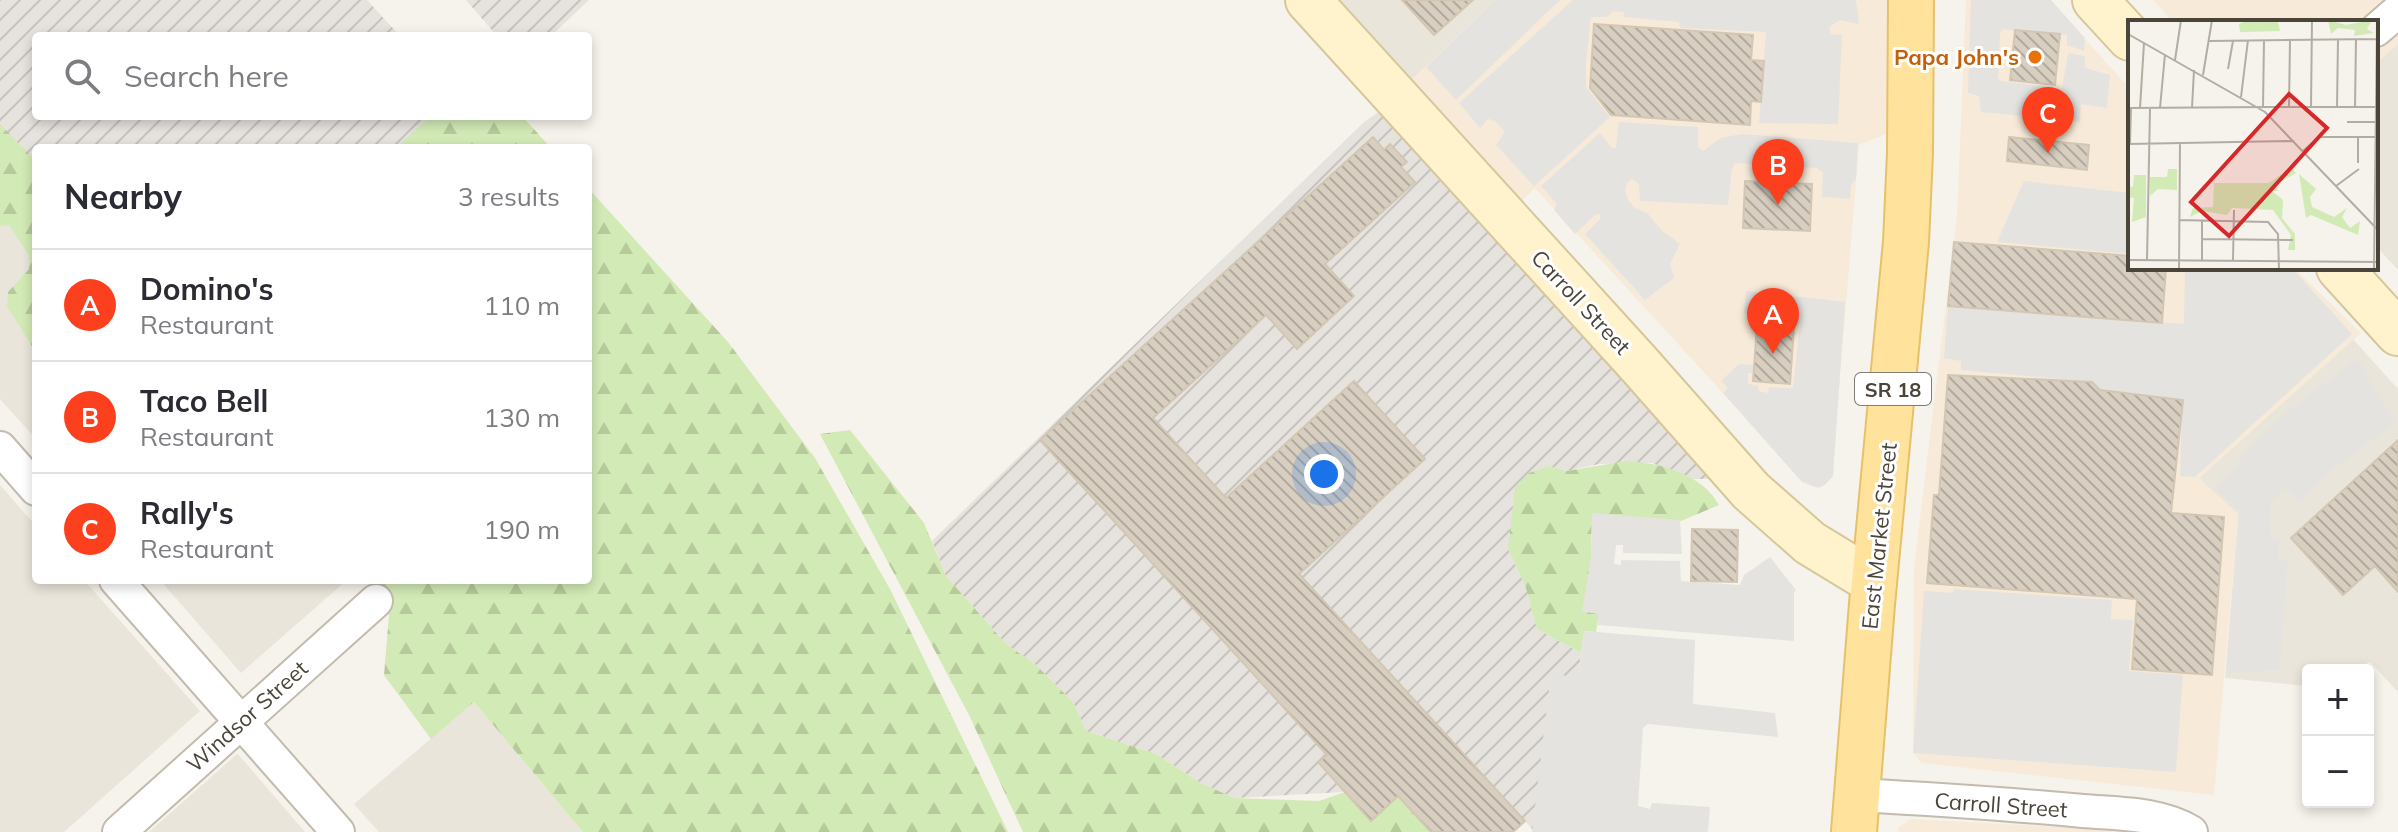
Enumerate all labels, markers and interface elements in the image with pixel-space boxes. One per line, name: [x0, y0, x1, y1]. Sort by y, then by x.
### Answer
inset map: [2128, 20, 2378, 270]
search box: [32, 32, 592, 120]
place label: Papa John's: [1894, 43, 2019, 71]
marker: Papa John's: [2026, 48, 2044, 66]
icon: search: [60, 54, 104, 98]
text: Search here: [124, 57, 289, 95]
pin: C: [2022, 87, 2074, 153]
pin: B: [1752, 139, 1804, 205]
text: Nearby: [64, 175, 182, 218]
text: 3 results: [458, 180, 560, 213]
street label: Carroll Street: [1525, 244, 1637, 361]
text: Domino's: [140, 270, 274, 308]
pin: A: [1747, 288, 1799, 354]
text: A: [80, 289, 100, 322]
text: 110 m: [484, 289, 560, 322]
text: Restaurant: [140, 308, 274, 341]
road number: SR 18: [1855, 373, 1931, 405]
text: Taco Bell: [140, 382, 268, 420]
text: B: [81, 401, 99, 434]
text: 130 m: [484, 401, 560, 434]
text: Restaurant: [140, 420, 274, 453]
street label: East Market Street: [1855, 441, 1903, 631]
your location: [1304, 454, 1344, 494]
text: Rally's: [140, 494, 234, 532]
text: C: [81, 513, 99, 546]
text: 190 m: [484, 513, 560, 546]
text: Restaurant: [140, 532, 274, 565]
street label: Windsor Street: [180, 654, 314, 778]
map controls: [2302, 664, 2374, 808]
button: +: [2302, 664, 2374, 736]
button: −: [2302, 736, 2374, 808]
street label: Carroll Street: [1934, 786, 2069, 824]

